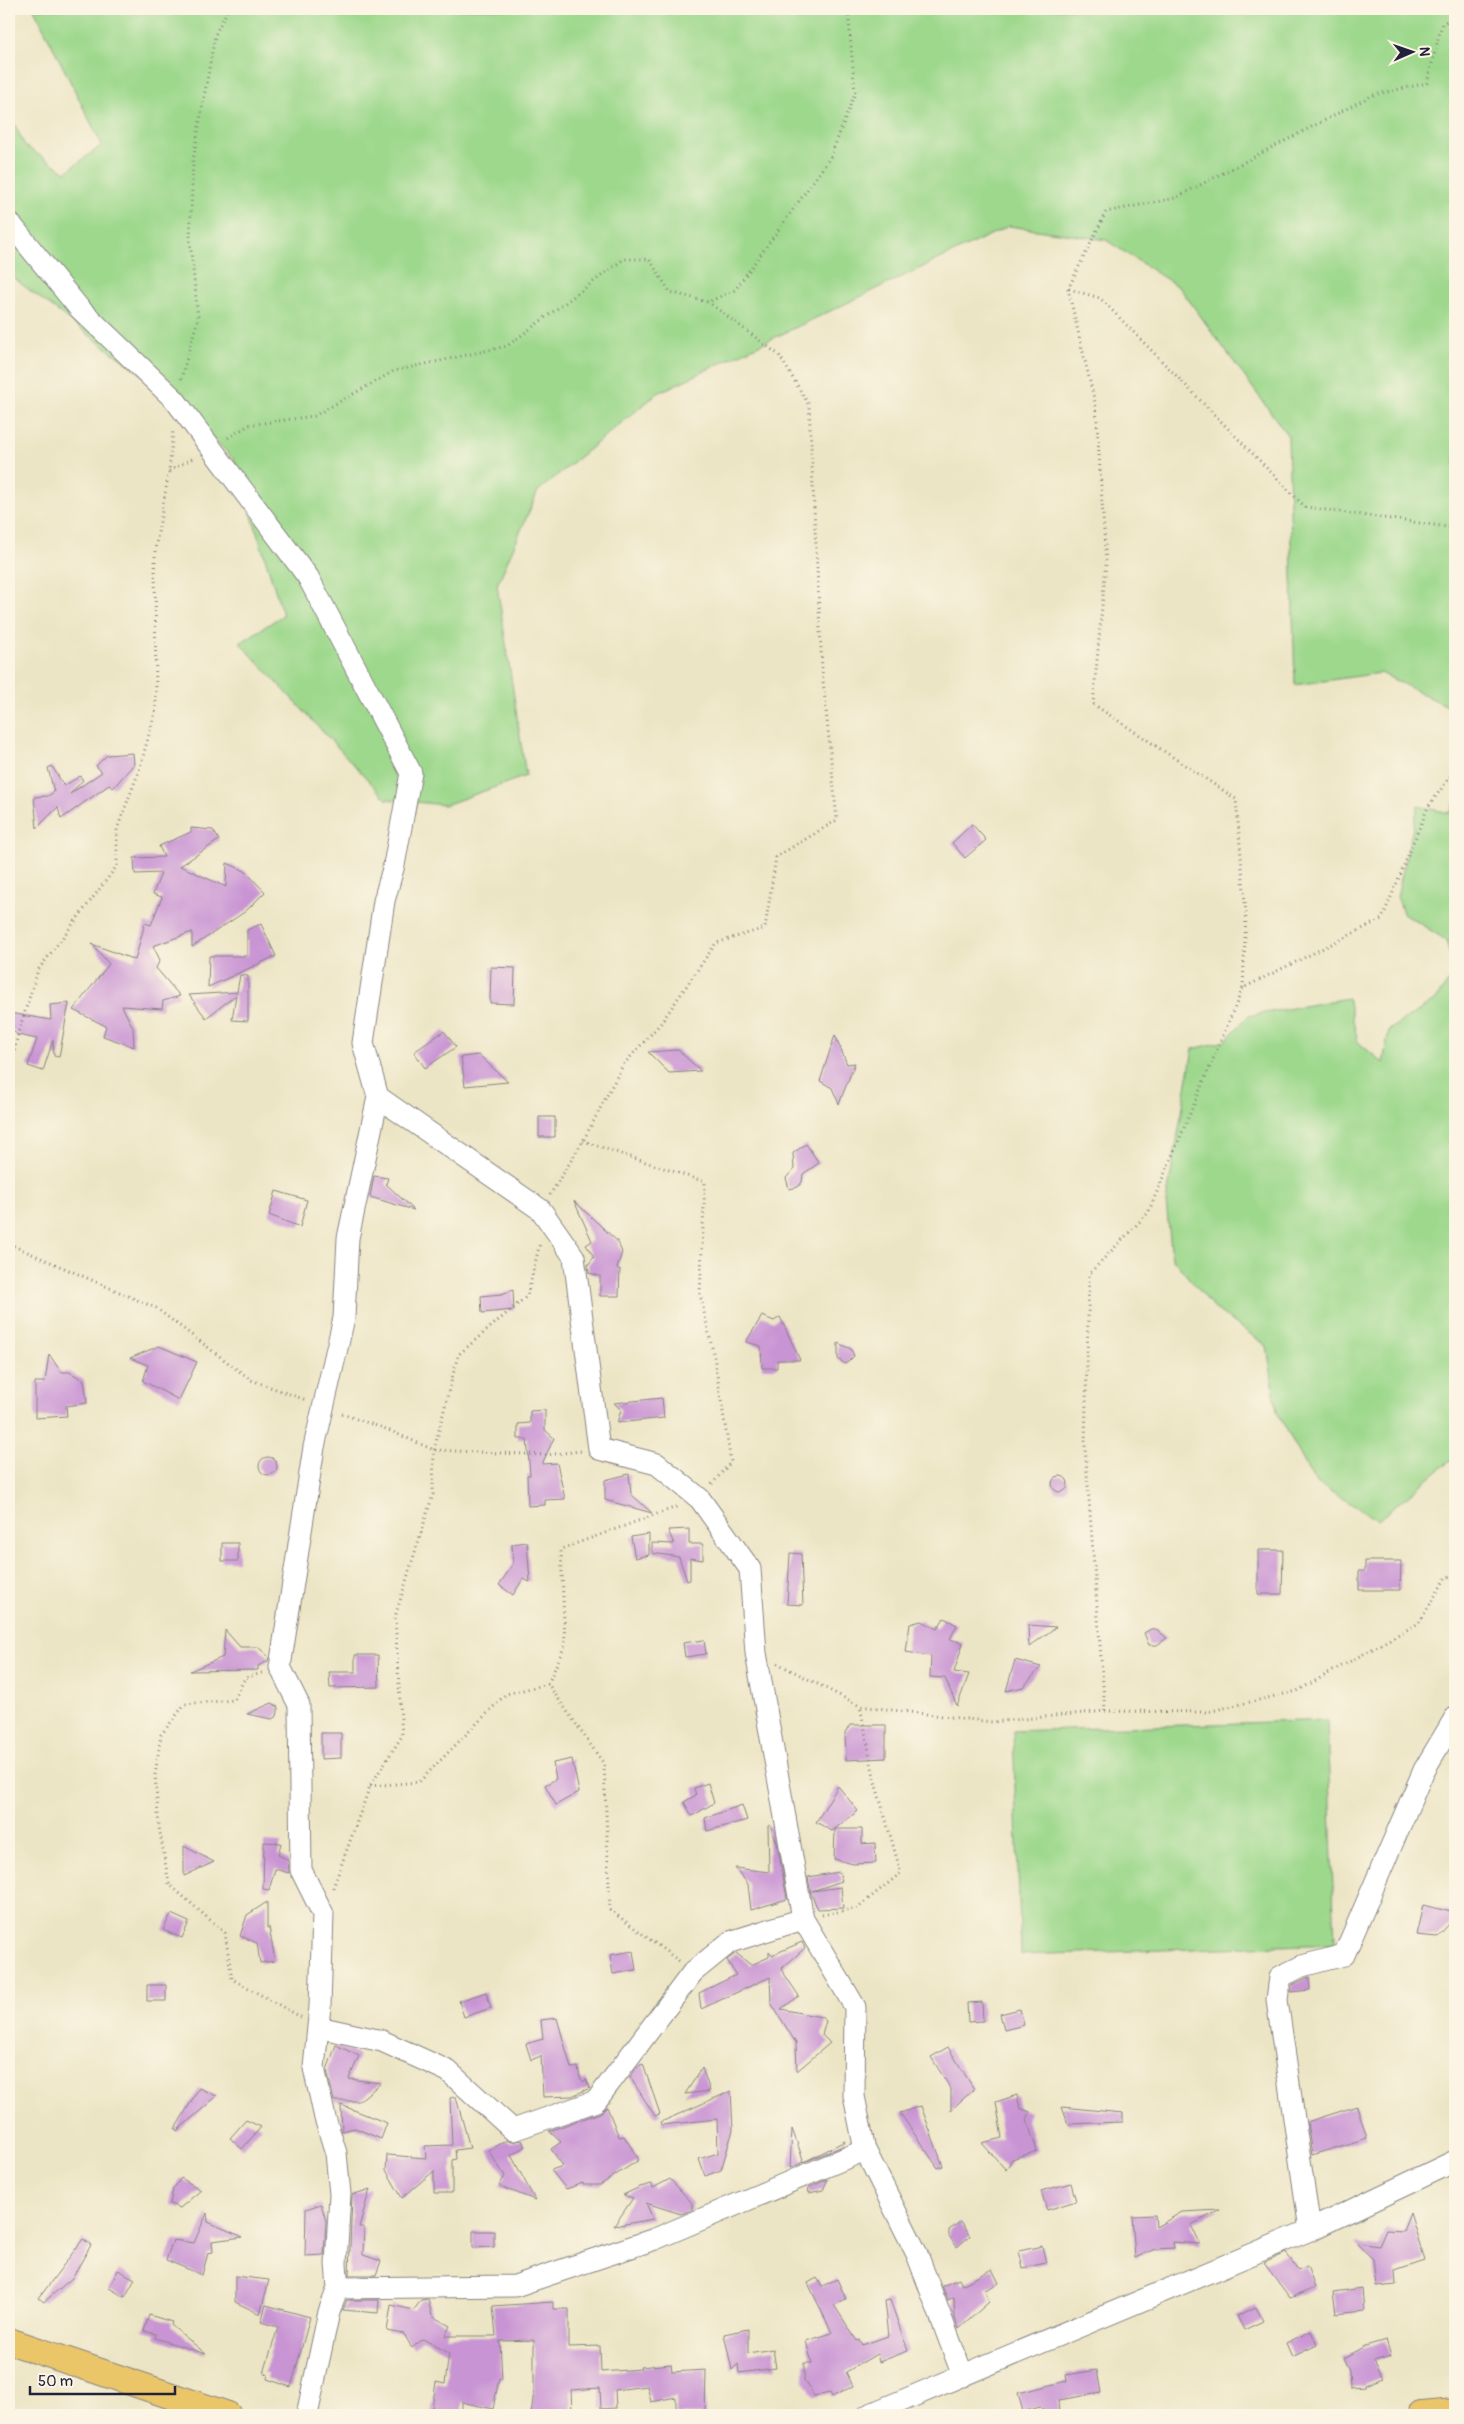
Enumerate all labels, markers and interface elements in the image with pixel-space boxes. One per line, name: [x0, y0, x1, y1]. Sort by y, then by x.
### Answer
north arrow: [1386, 28, 1436, 78]
text: N: [1416, 47, 1433, 57]
scale bar: [30, 2364, 175, 2396]
text: 50 m: [38, 2372, 73, 2391]

